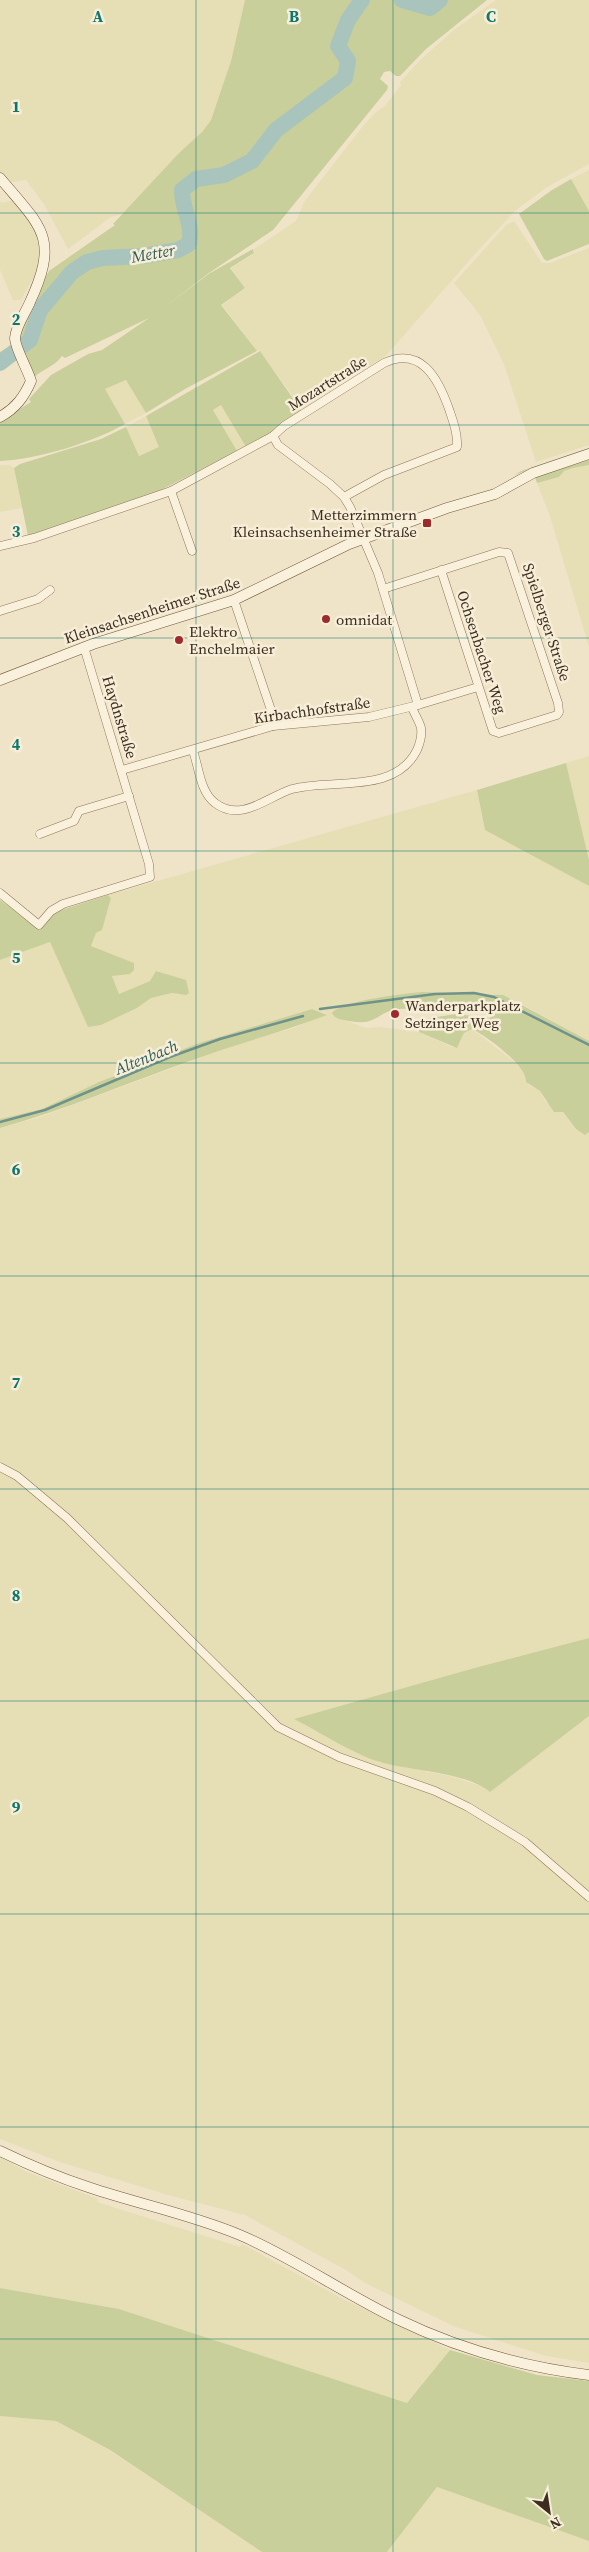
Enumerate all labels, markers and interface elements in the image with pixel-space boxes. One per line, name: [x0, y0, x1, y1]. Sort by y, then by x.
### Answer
text: A: [93, 5, 104, 27]
text: B: [289, 5, 300, 27]
text: C: [486, 5, 496, 27]
text: 1: [12, 95, 20, 117]
water label: Metter: [128, 238, 177, 268]
text: 2: [12, 308, 21, 330]
street label: Mozartstraße: [284, 350, 371, 416]
place label: Metterzimmern Kleinsachsenheimer Straße: [233, 504, 417, 542]
marker: Metterzimmern Kleinsachsenheimer Straße: [421, 517, 433, 529]
text: 3: [12, 520, 21, 542]
street label: Spielberger Straße: [518, 560, 576, 684]
street label: Kleinsachsenheimer Straße: [61, 571, 243, 648]
street label: Ochsenbacher Weg: [452, 588, 512, 716]
place label: omnidat: [336, 609, 392, 630]
marker: omnidat: [320, 613, 332, 625]
place label: Elektro Enchelmaier: [189, 621, 276, 659]
marker: Elektro Enchelmaier: [173, 634, 185, 646]
street label: Haydnstraße: [97, 673, 143, 761]
street label: Kirbachhofstraße: [252, 691, 372, 729]
text: 4: [12, 733, 21, 755]
text: 5: [12, 946, 21, 968]
place label: Wanderparkplatz Setzinger Weg: [405, 995, 520, 1033]
marker: Wanderparkplatz Setzinger Weg: [389, 1008, 401, 1020]
water label: Altenbach: [110, 1034, 181, 1080]
text: 6: [12, 1158, 21, 1180]
text: 7: [12, 1371, 21, 1393]
text: 8: [12, 1584, 20, 1606]
text: 9: [12, 1796, 21, 1818]
north arrow: [524, 2487, 574, 2537]
text: N: [546, 2512, 565, 2534]

